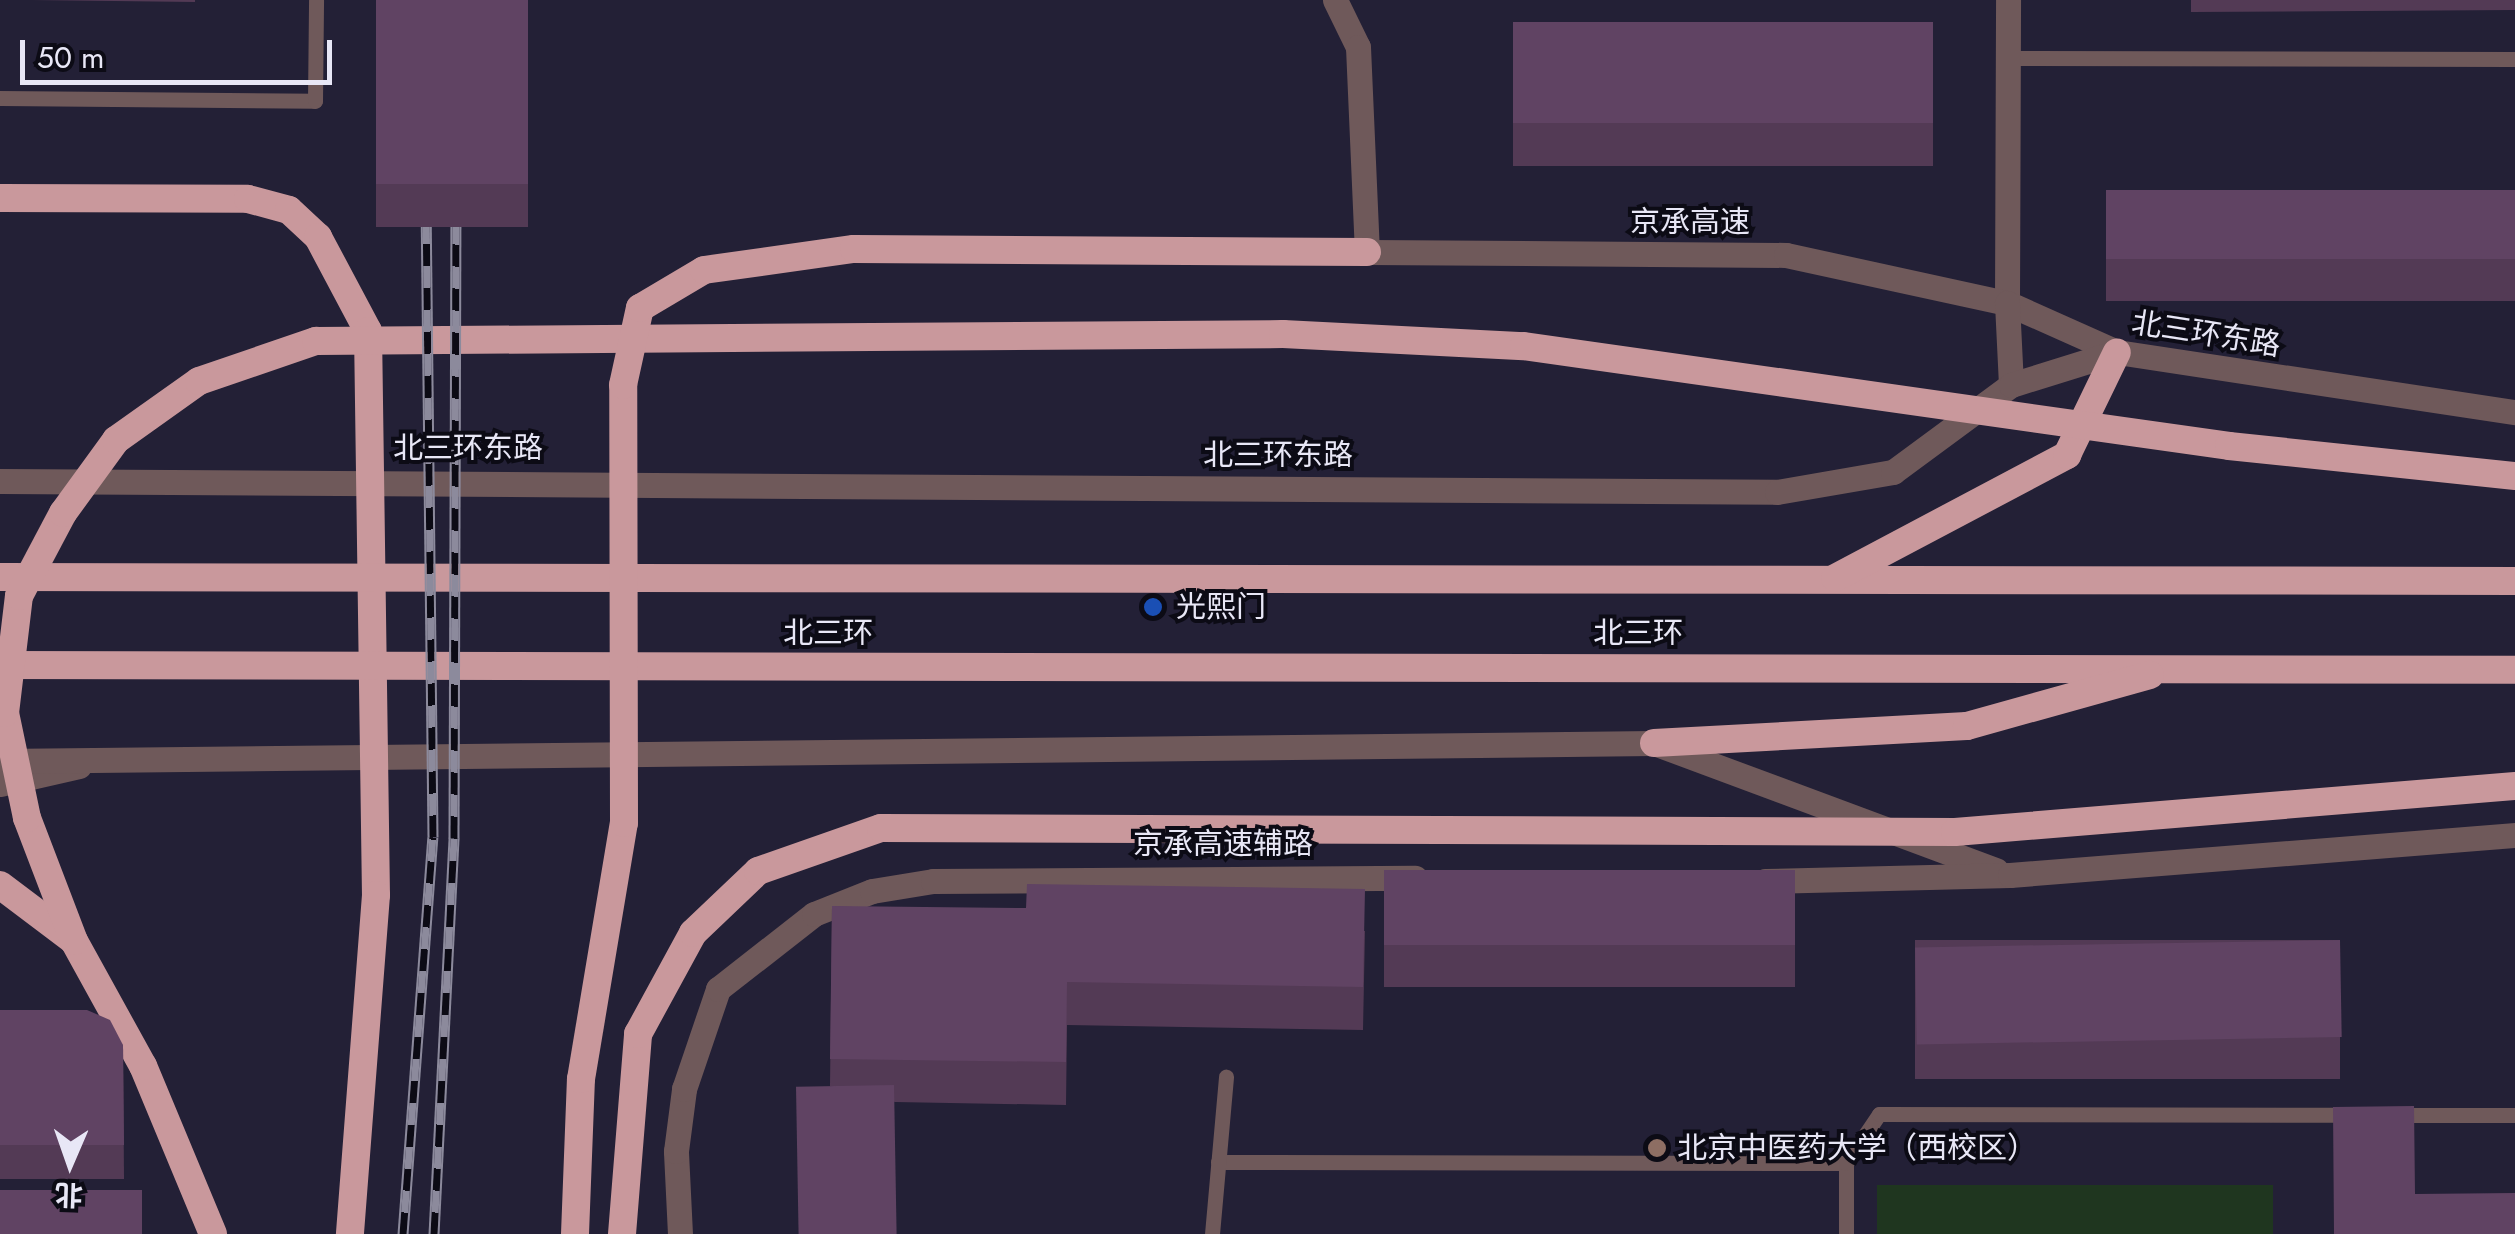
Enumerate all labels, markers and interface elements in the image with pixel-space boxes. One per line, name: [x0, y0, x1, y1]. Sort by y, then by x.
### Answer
scale bar: [25, 20, 338, 82]
text: 50 m: [37, 36, 104, 79]
street label: 京承高速: [1630, 204, 1750, 240]
street label: 北三环东路: [2129, 304, 2283, 364]
street label: 北三环东路: [393, 430, 543, 466]
street label: 北三环东路: [1203, 437, 1353, 473]
place label: 光熙门: [1176, 589, 1266, 625]
marker: 光熙门: [1140, 594, 1166, 620]
street label: 北三环: [783, 615, 873, 651]
street label: 北三环: [1593, 615, 1683, 651]
street label: 京承高速辅路: [1133, 826, 1313, 862]
north arrow: [20, 1114, 120, 1214]
place label: 北京中医药大学（西校区）: [1677, 1130, 2037, 1166]
marker: 北京中医药大学（西校区）: [1646, 1137, 1668, 1159]
text: 北: [54, 1174, 84, 1215]

